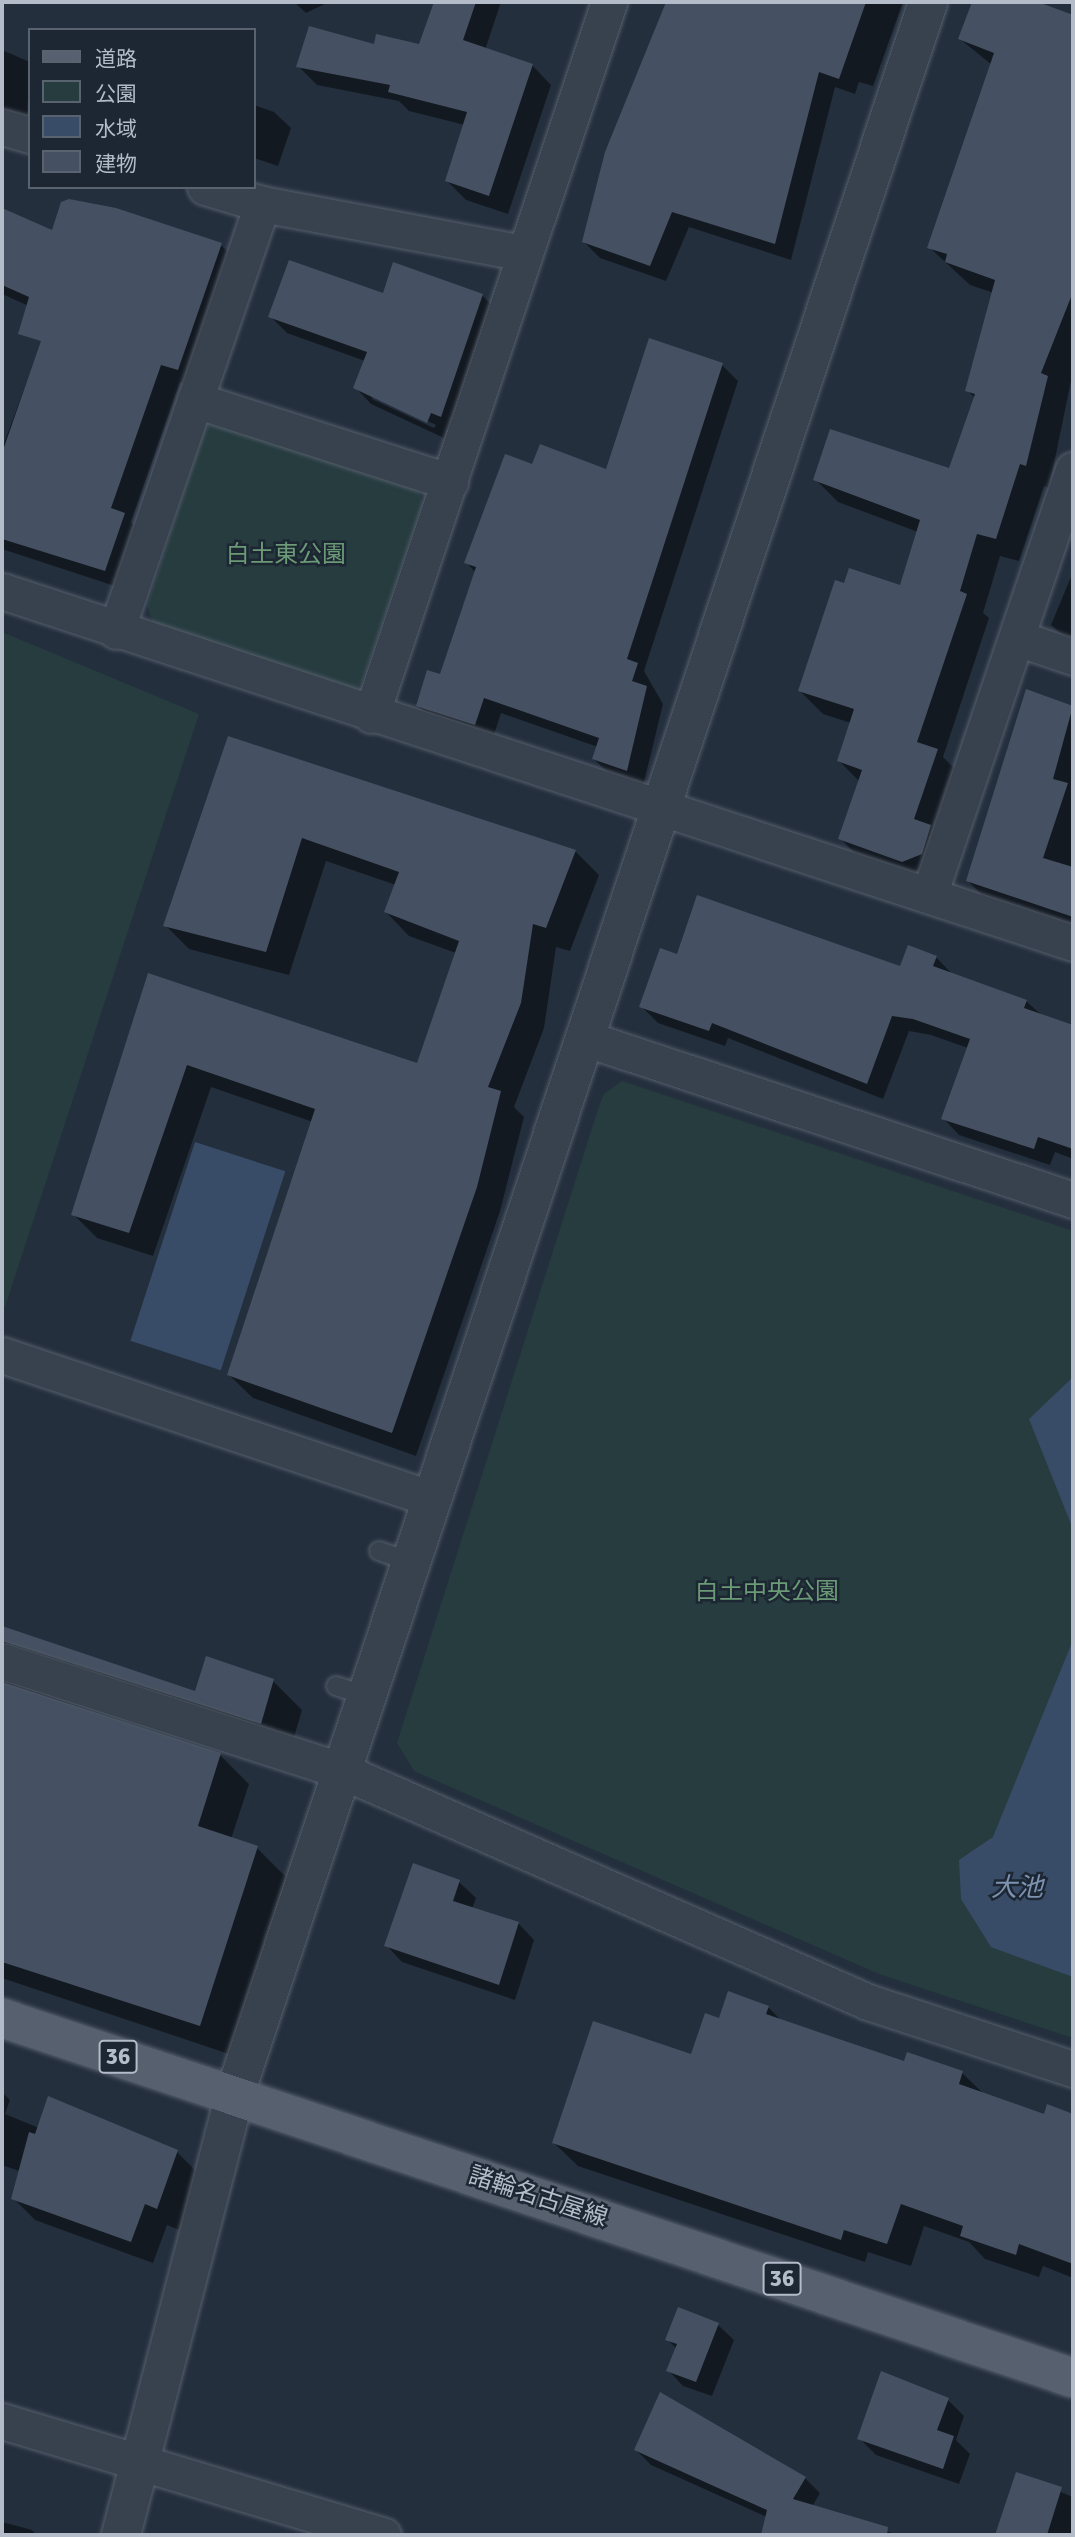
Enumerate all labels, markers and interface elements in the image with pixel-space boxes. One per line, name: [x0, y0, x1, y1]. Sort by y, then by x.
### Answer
legend: [28, 28, 256, 189]
text: 道路: [95, 46, 137, 72]
text: 公園: [95, 81, 137, 107]
text: 水域: [95, 116, 137, 142]
text: 建物: [95, 151, 137, 177]
park label: 白土東公園: [226, 541, 346, 569]
park label: 白土中央公園: [695, 1578, 839, 1606]
water label: 大池: [991, 1873, 1043, 1905]
road number: 36: [97, 2038, 139, 2076]
street label: 諸輪名古屋線: [465, 2161, 611, 2233]
road number: 36: [761, 2260, 803, 2298]

